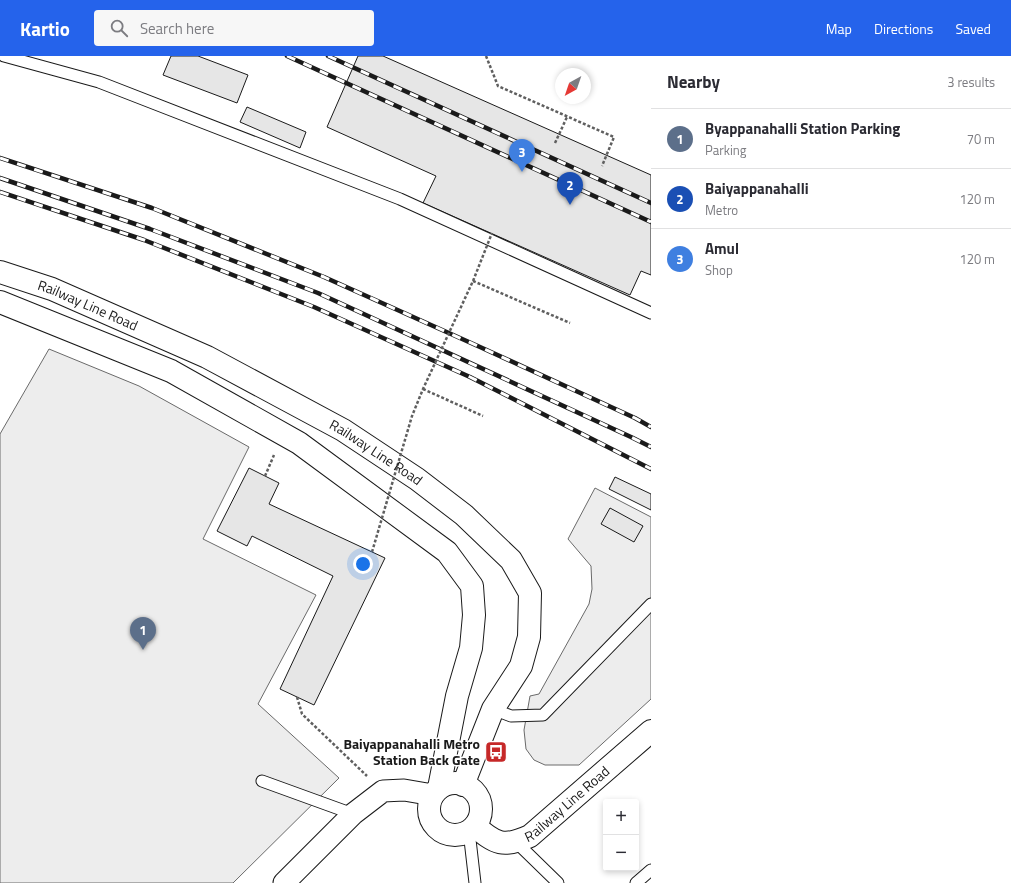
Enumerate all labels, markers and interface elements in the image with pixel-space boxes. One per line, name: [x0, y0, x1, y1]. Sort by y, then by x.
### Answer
search box: [94, 10, 374, 46]
text: Kartio: [20, 14, 70, 43]
icon: search: [108, 17, 130, 39]
text: Search here: [140, 17, 214, 40]
text: Map: [826, 18, 852, 39]
text: Directions: [874, 18, 933, 39]
text: Saved: [955, 18, 991, 39]
north arrow: [555, 68, 591, 104]
text: Nearby: [667, 69, 720, 95]
text: 3 results: [947, 72, 995, 92]
text: Byappanahalli Station Parking: [705, 117, 900, 140]
text: 1: [676, 129, 684, 149]
text: 70 m: [967, 129, 995, 149]
pin: 3: [509, 139, 535, 172]
text: Parking: [705, 140, 746, 160]
pin: 2: [557, 172, 583, 205]
text: Baiyappanahalli: [705, 177, 809, 200]
text: 2: [676, 189, 684, 209]
text: 120 m: [959, 189, 995, 209]
text: Metro: [705, 200, 738, 220]
text: Amul: [705, 237, 739, 260]
text: 3: [676, 249, 684, 269]
text: 120 m: [959, 249, 995, 269]
text: Shop: [705, 260, 733, 280]
street label: Railway Line Road: [35, 274, 141, 335]
street label: Railway Line Road: [326, 414, 427, 490]
your location: [353, 554, 373, 574]
pin: 1: [130, 617, 156, 650]
place label: Baiyappanahalli Metro Station Back Gate: [343, 733, 480, 770]
bus stop icon: Baiyappanahalli Metro Station Back Gate: [483, 739, 509, 765]
street label: Railway Line Road: [521, 761, 614, 847]
map controls: [603, 799, 639, 871]
button: +: [603, 799, 639, 835]
button: −: [603, 835, 639, 871]

